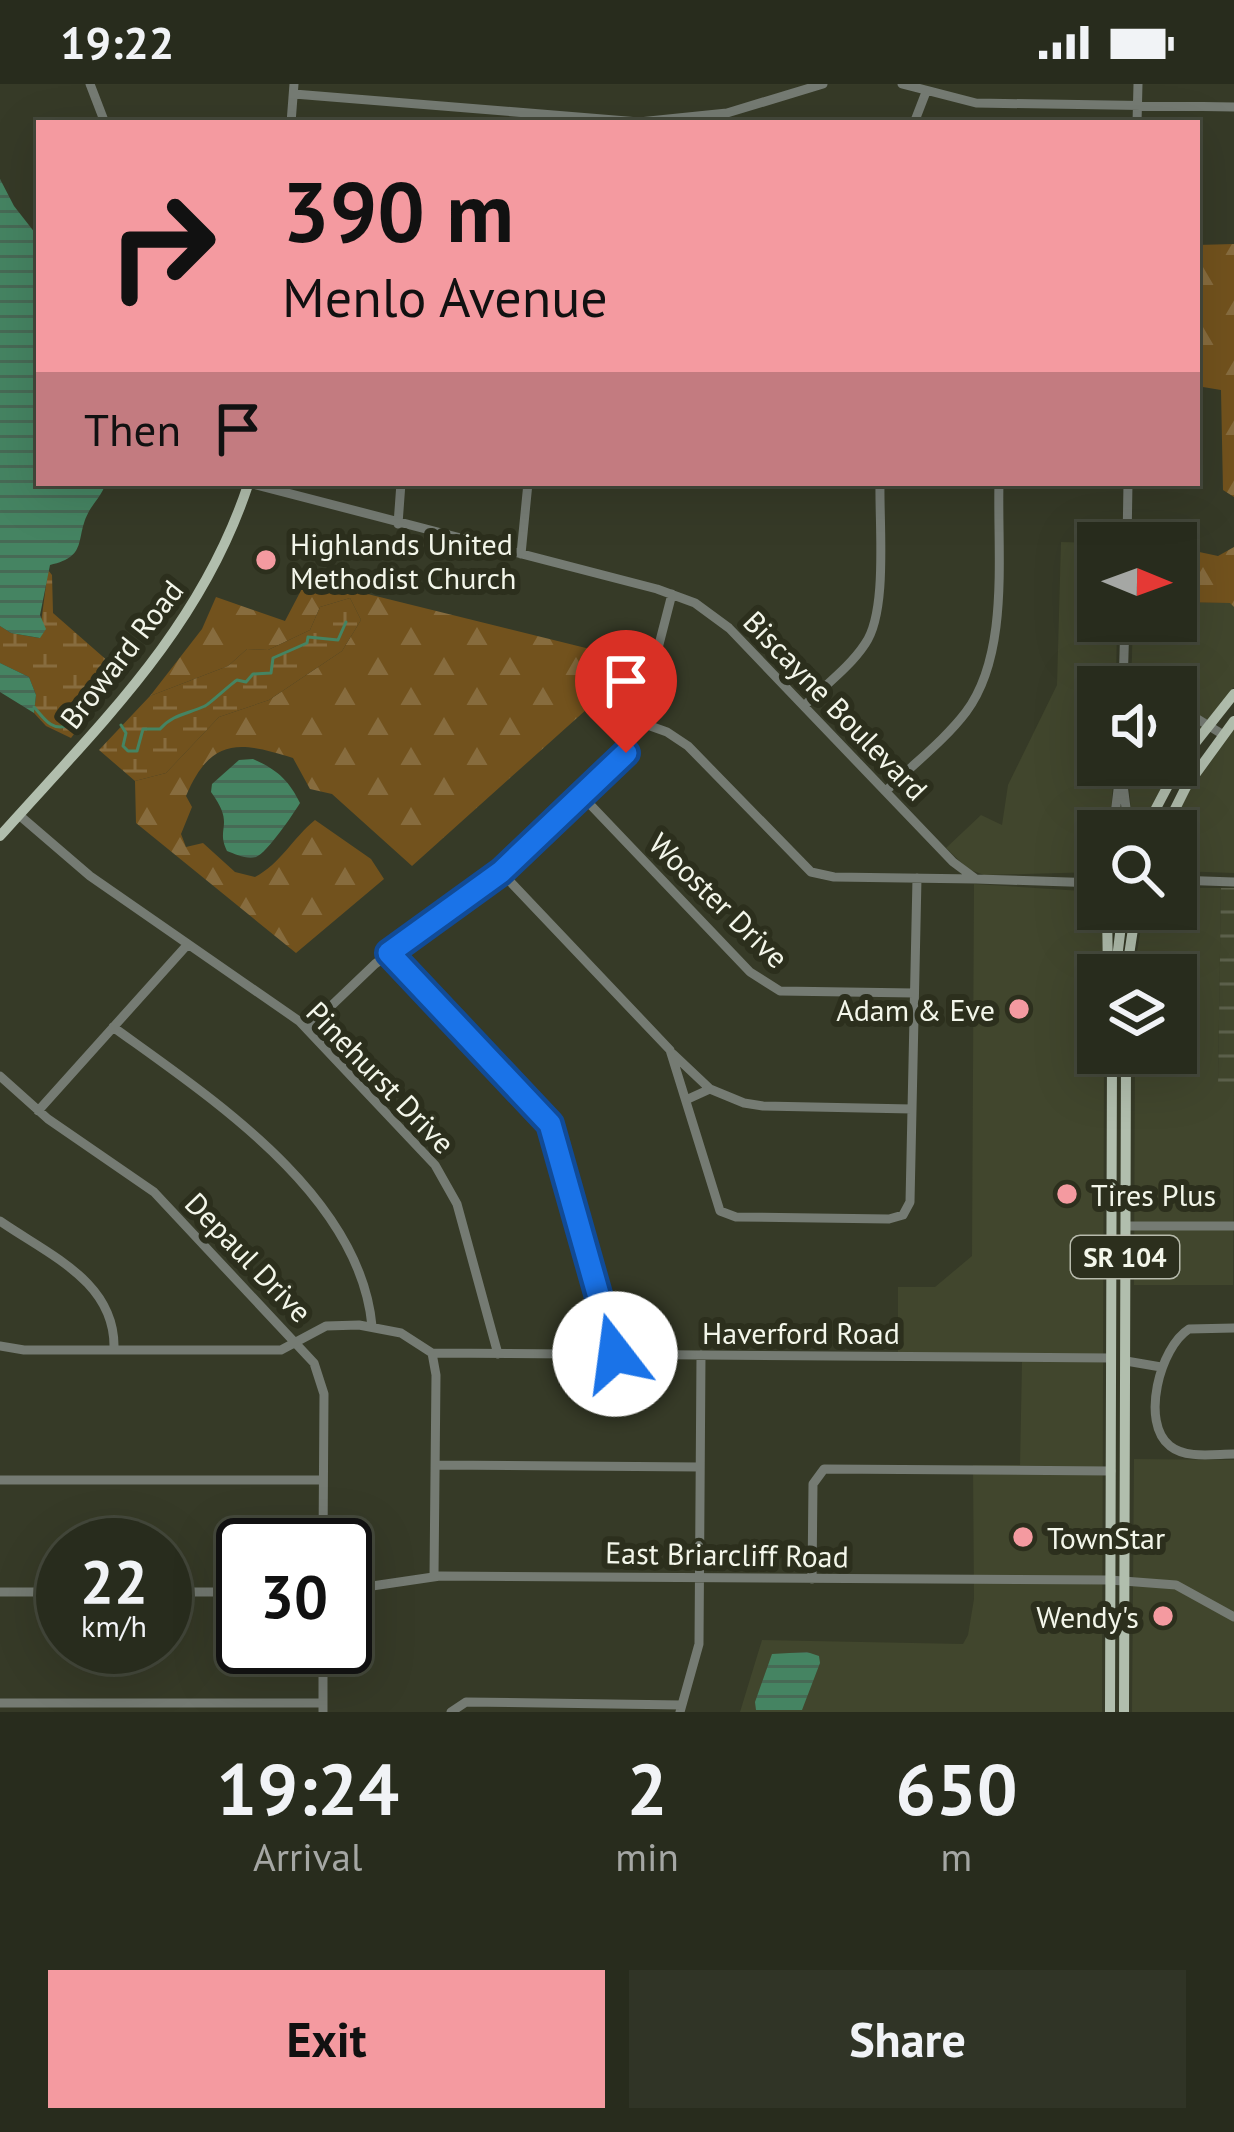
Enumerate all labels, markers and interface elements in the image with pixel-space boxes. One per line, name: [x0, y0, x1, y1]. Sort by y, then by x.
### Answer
text: 19:22: [60, 13, 174, 71]
text: 390 m: [282, 156, 514, 265]
icon: right: [84, 168, 240, 324]
text: Menlo Avenue: [282, 262, 608, 332]
icon: arrive: [205, 396, 271, 462]
text: Then: [84, 400, 181, 458]
north arrow: [1077, 522, 1197, 642]
map controls: [1077, 522, 1197, 1074]
place label: Highlands United Methodist Church: [290, 524, 516, 597]
marker: Highlands United Methodist Church: [253, 547, 279, 573]
street label: Broward Road: [51, 572, 191, 736]
street label: Biscayne Boulevard: [735, 602, 937, 808]
pin: [575, 630, 677, 753]
icon: arrive: [593, 648, 659, 714]
button: sound: [1077, 666, 1197, 786]
button: search: [1077, 810, 1197, 930]
street label: Wooster Drive: [641, 824, 797, 976]
button: layers: [1077, 954, 1197, 1074]
place label: Adam & Eve: [836, 990, 995, 1029]
street label: Pinehurst Drive: [298, 992, 464, 1162]
marker: Adam & Eve: [1006, 996, 1032, 1022]
place label: Tires Plus: [1091, 1175, 1216, 1214]
marker: Tires Plus: [1054, 1181, 1080, 1207]
street label: Depaul Drive: [177, 1184, 321, 1330]
road number: SR 104: [1071, 1236, 1179, 1278]
position arrow: [552, 1291, 678, 1417]
street label: Haverford Road: [702, 1313, 900, 1352]
speed limit sign: 30: [216, 1518, 372, 1674]
place label: TownStar: [1047, 1518, 1165, 1557]
marker: TownStar: [1010, 1524, 1036, 1550]
street label: East Briarcliff Road: [605, 1532, 849, 1576]
text: 22: [80, 1542, 148, 1620]
place label: Wendy's: [1036, 1597, 1139, 1636]
marker: Wendy's: [1150, 1603, 1176, 1629]
text: km/h: [81, 1606, 147, 1645]
text: 19:24: [216, 1742, 399, 1835]
text: 2: [627, 1742, 668, 1835]
text: 650: [895, 1742, 1018, 1835]
text: Arrival: [253, 1831, 362, 1882]
text: min: [615, 1831, 679, 1882]
text: m: [941, 1831, 972, 1882]
button: Exit: [48, 1970, 605, 2108]
button: Share: [629, 1970, 1186, 2108]

